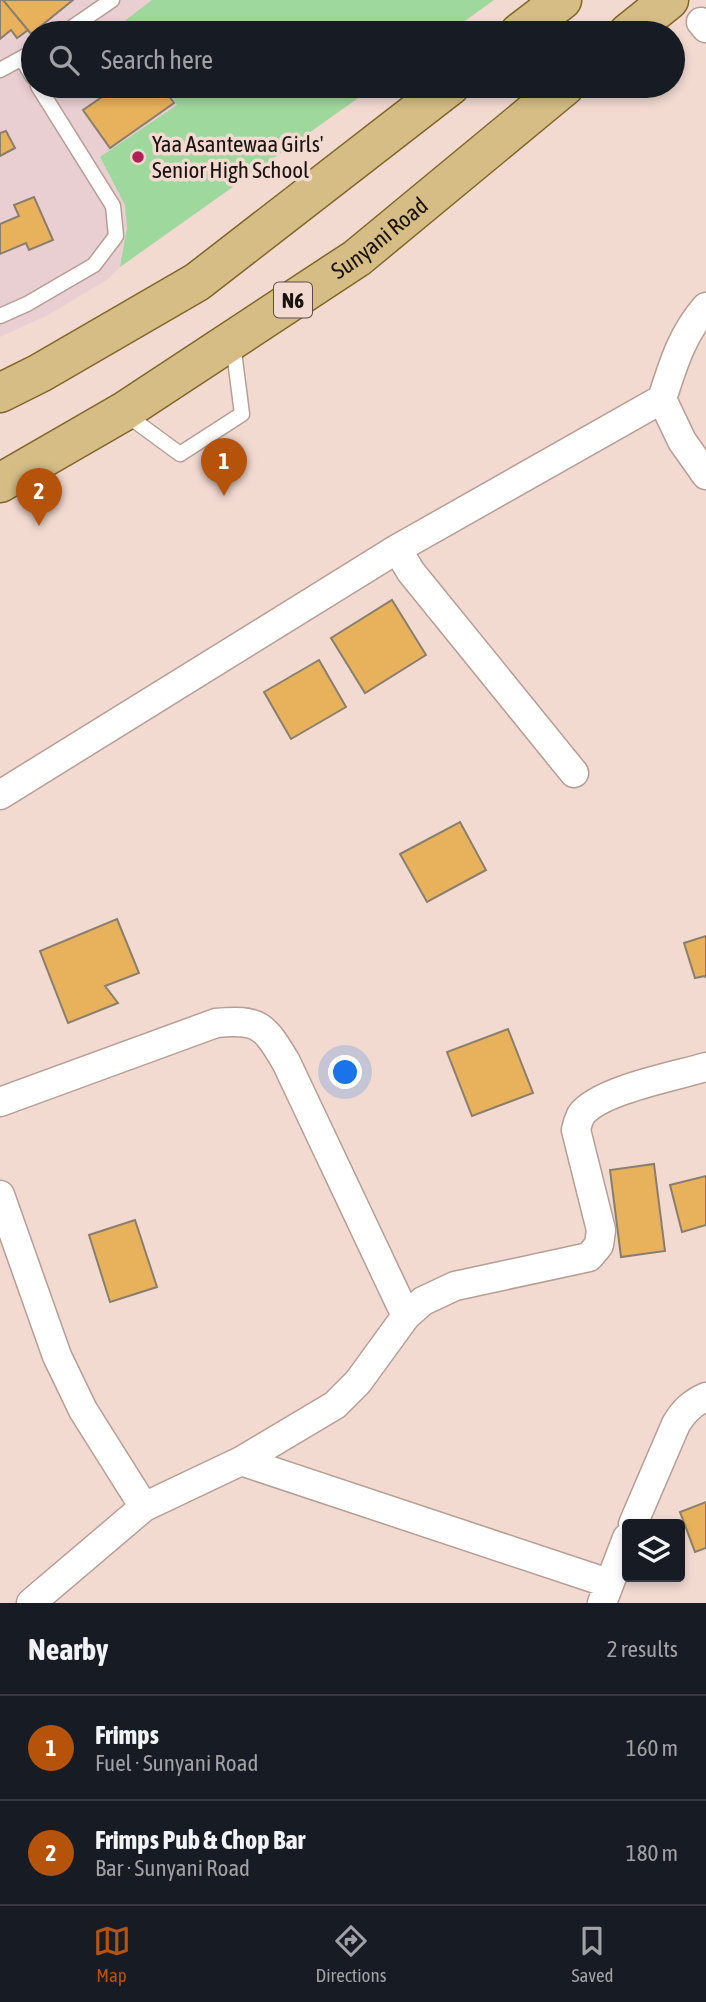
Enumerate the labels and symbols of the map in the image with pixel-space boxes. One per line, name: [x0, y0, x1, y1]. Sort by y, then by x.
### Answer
place label: Yaa Asantewaa Girls' Senior High School: [152, 131, 324, 183]
marker: Yaa Asantewaa Girls' Senior High School: [130, 149, 146, 165]
street label: Sunyani Road: [327, 192, 433, 284]
road number: N6: [274, 282, 312, 318]
pin: 1: [201, 438, 247, 496]
pin: 2: [16, 468, 62, 526]
your location: [328, 1055, 362, 1089]

